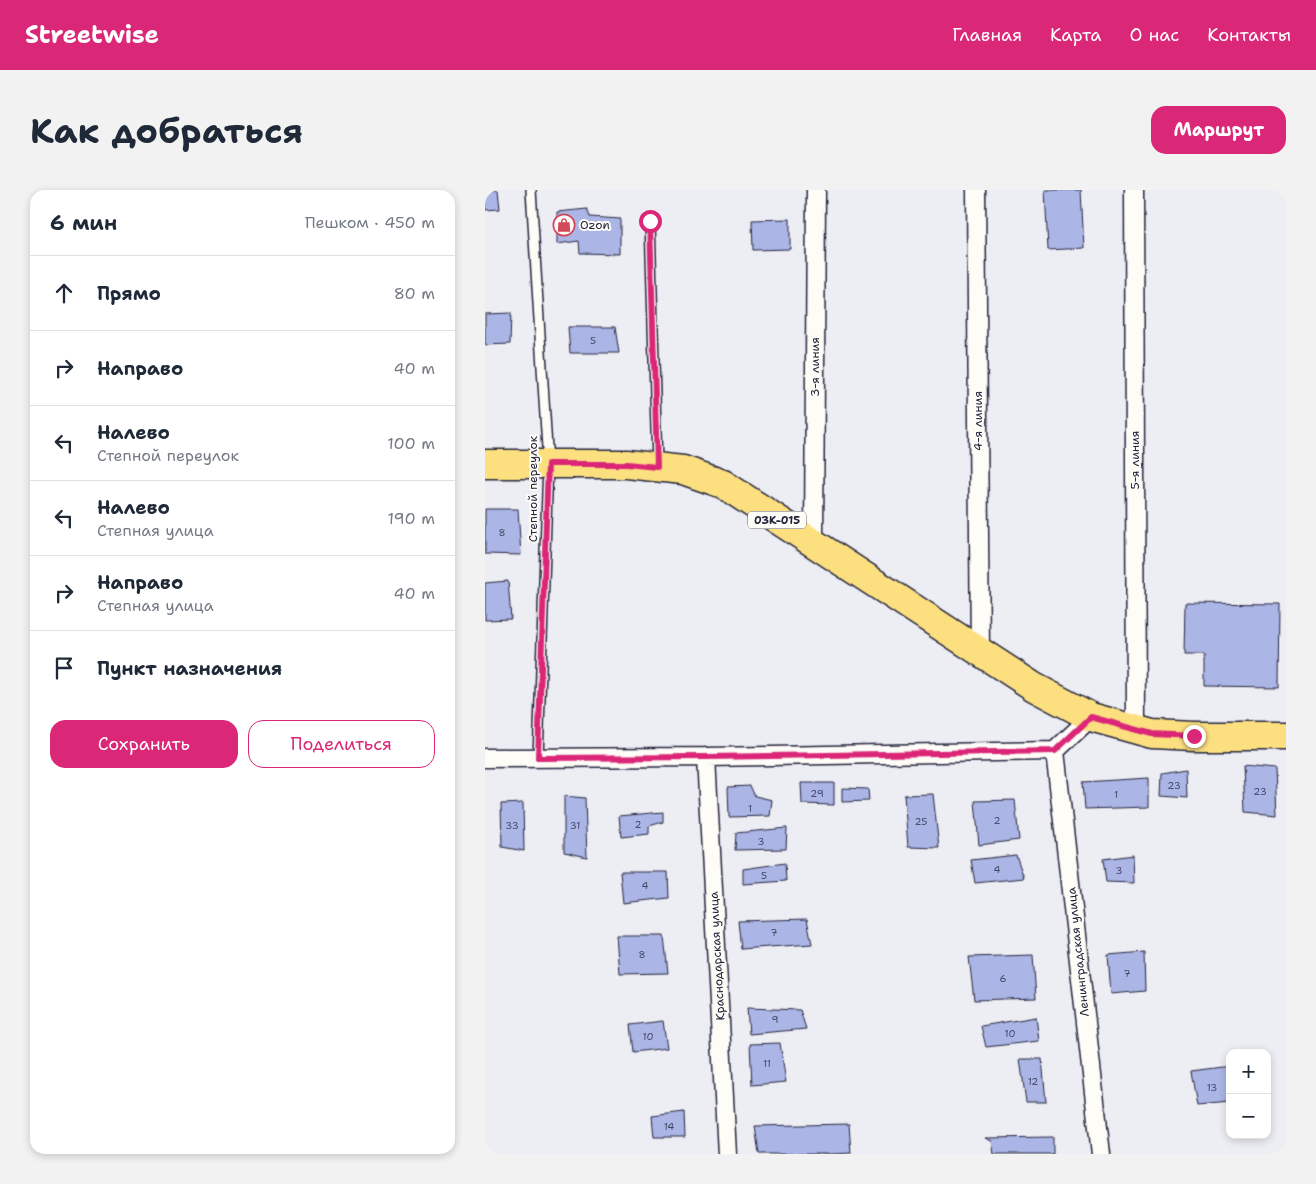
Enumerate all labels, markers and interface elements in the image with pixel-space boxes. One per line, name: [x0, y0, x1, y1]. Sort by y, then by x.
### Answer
text: Streetwise: [25, 19, 159, 51]
text: Главная: [952, 23, 1022, 47]
text: Карта: [1050, 23, 1102, 47]
text: О нас: [1130, 23, 1179, 47]
text: Контакты: [1207, 23, 1291, 47]
button: Маршрут: [1151, 106, 1286, 154]
text: Как добраться: [30, 107, 303, 154]
text: 6 мин: [50, 209, 117, 237]
route start: [639, 210, 662, 233]
text: Пешком · 450 m: [305, 212, 435, 233]
shop icon: Ozon: [552, 213, 576, 237]
place label: Ozon: [580, 217, 610, 233]
icon: ahead: [50, 279, 78, 307]
text: Прямо: [97, 281, 161, 306]
text: 80 m: [394, 283, 435, 304]
house number: 5: [590, 334, 596, 347]
street label: 3-я линия: [807, 337, 823, 397]
icon: right: [50, 354, 78, 382]
text: Направо: [97, 356, 183, 381]
text: 40 m: [393, 358, 435, 379]
street label: 4-я линия: [970, 391, 986, 451]
text: Налево: [97, 420, 170, 445]
icon: left: [50, 429, 78, 457]
street label: 5-я линия: [1127, 431, 1143, 489]
text: 100 m: [387, 433, 435, 454]
street label: Степной переулок: [525, 435, 541, 542]
text: Степной переулок: [97, 445, 239, 466]
text: Налево: [97, 495, 170, 520]
icon: left: [50, 504, 78, 532]
text: 190 m: [388, 508, 435, 529]
road number: 03К-015: [748, 512, 806, 528]
text: Степная улица: [97, 520, 214, 541]
house number: 8: [499, 526, 506, 539]
text: Направо: [97, 570, 183, 595]
icon: right: [50, 579, 78, 607]
text: 40 m: [393, 583, 435, 604]
text: Степная улица: [97, 595, 214, 616]
icon: arrive: [50, 654, 78, 682]
text: Пункт назначения: [97, 656, 282, 681]
button: Сохранить: [50, 720, 238, 768]
button: Поделиться: [248, 720, 435, 768]
route end: [1183, 725, 1206, 748]
house number: 23: [1167, 779, 1181, 792]
house number: 23: [1253, 785, 1267, 798]
house number: 29: [810, 787, 824, 800]
house number: 1: [1114, 788, 1118, 801]
house number: 1: [748, 802, 752, 815]
house number: 2: [994, 814, 1001, 827]
house number: 25: [915, 815, 927, 828]
house number: 2: [635, 818, 642, 831]
house number: 33: [505, 819, 519, 832]
house number: 31: [570, 819, 580, 832]
house number: 3: [758, 835, 765, 848]
house number: 4: [994, 863, 1001, 876]
house number: 3: [1116, 864, 1123, 877]
house number: 5: [761, 869, 767, 882]
house number: 4: [642, 879, 649, 892]
street label: Ленинградская улица: [1063, 886, 1093, 1017]
street label: Краснодарская улица: [706, 890, 728, 1021]
house number: 7: [771, 926, 778, 939]
house number: 8: [639, 948, 646, 961]
house number: 7: [1124, 967, 1131, 980]
house number: 6: [1000, 972, 1007, 985]
house number: 9: [772, 1013, 779, 1026]
house number: 10: [1005, 1027, 1015, 1040]
house number: 10: [643, 1030, 653, 1043]
map controls: [1226, 1049, 1271, 1139]
button: +: [1226, 1049, 1271, 1094]
house number: 11: [763, 1057, 771, 1070]
house number: 12: [1028, 1075, 1038, 1088]
house number: 13: [1207, 1081, 1217, 1094]
button: −: [1226, 1094, 1271, 1139]
house number: 14: [664, 1120, 674, 1133]

